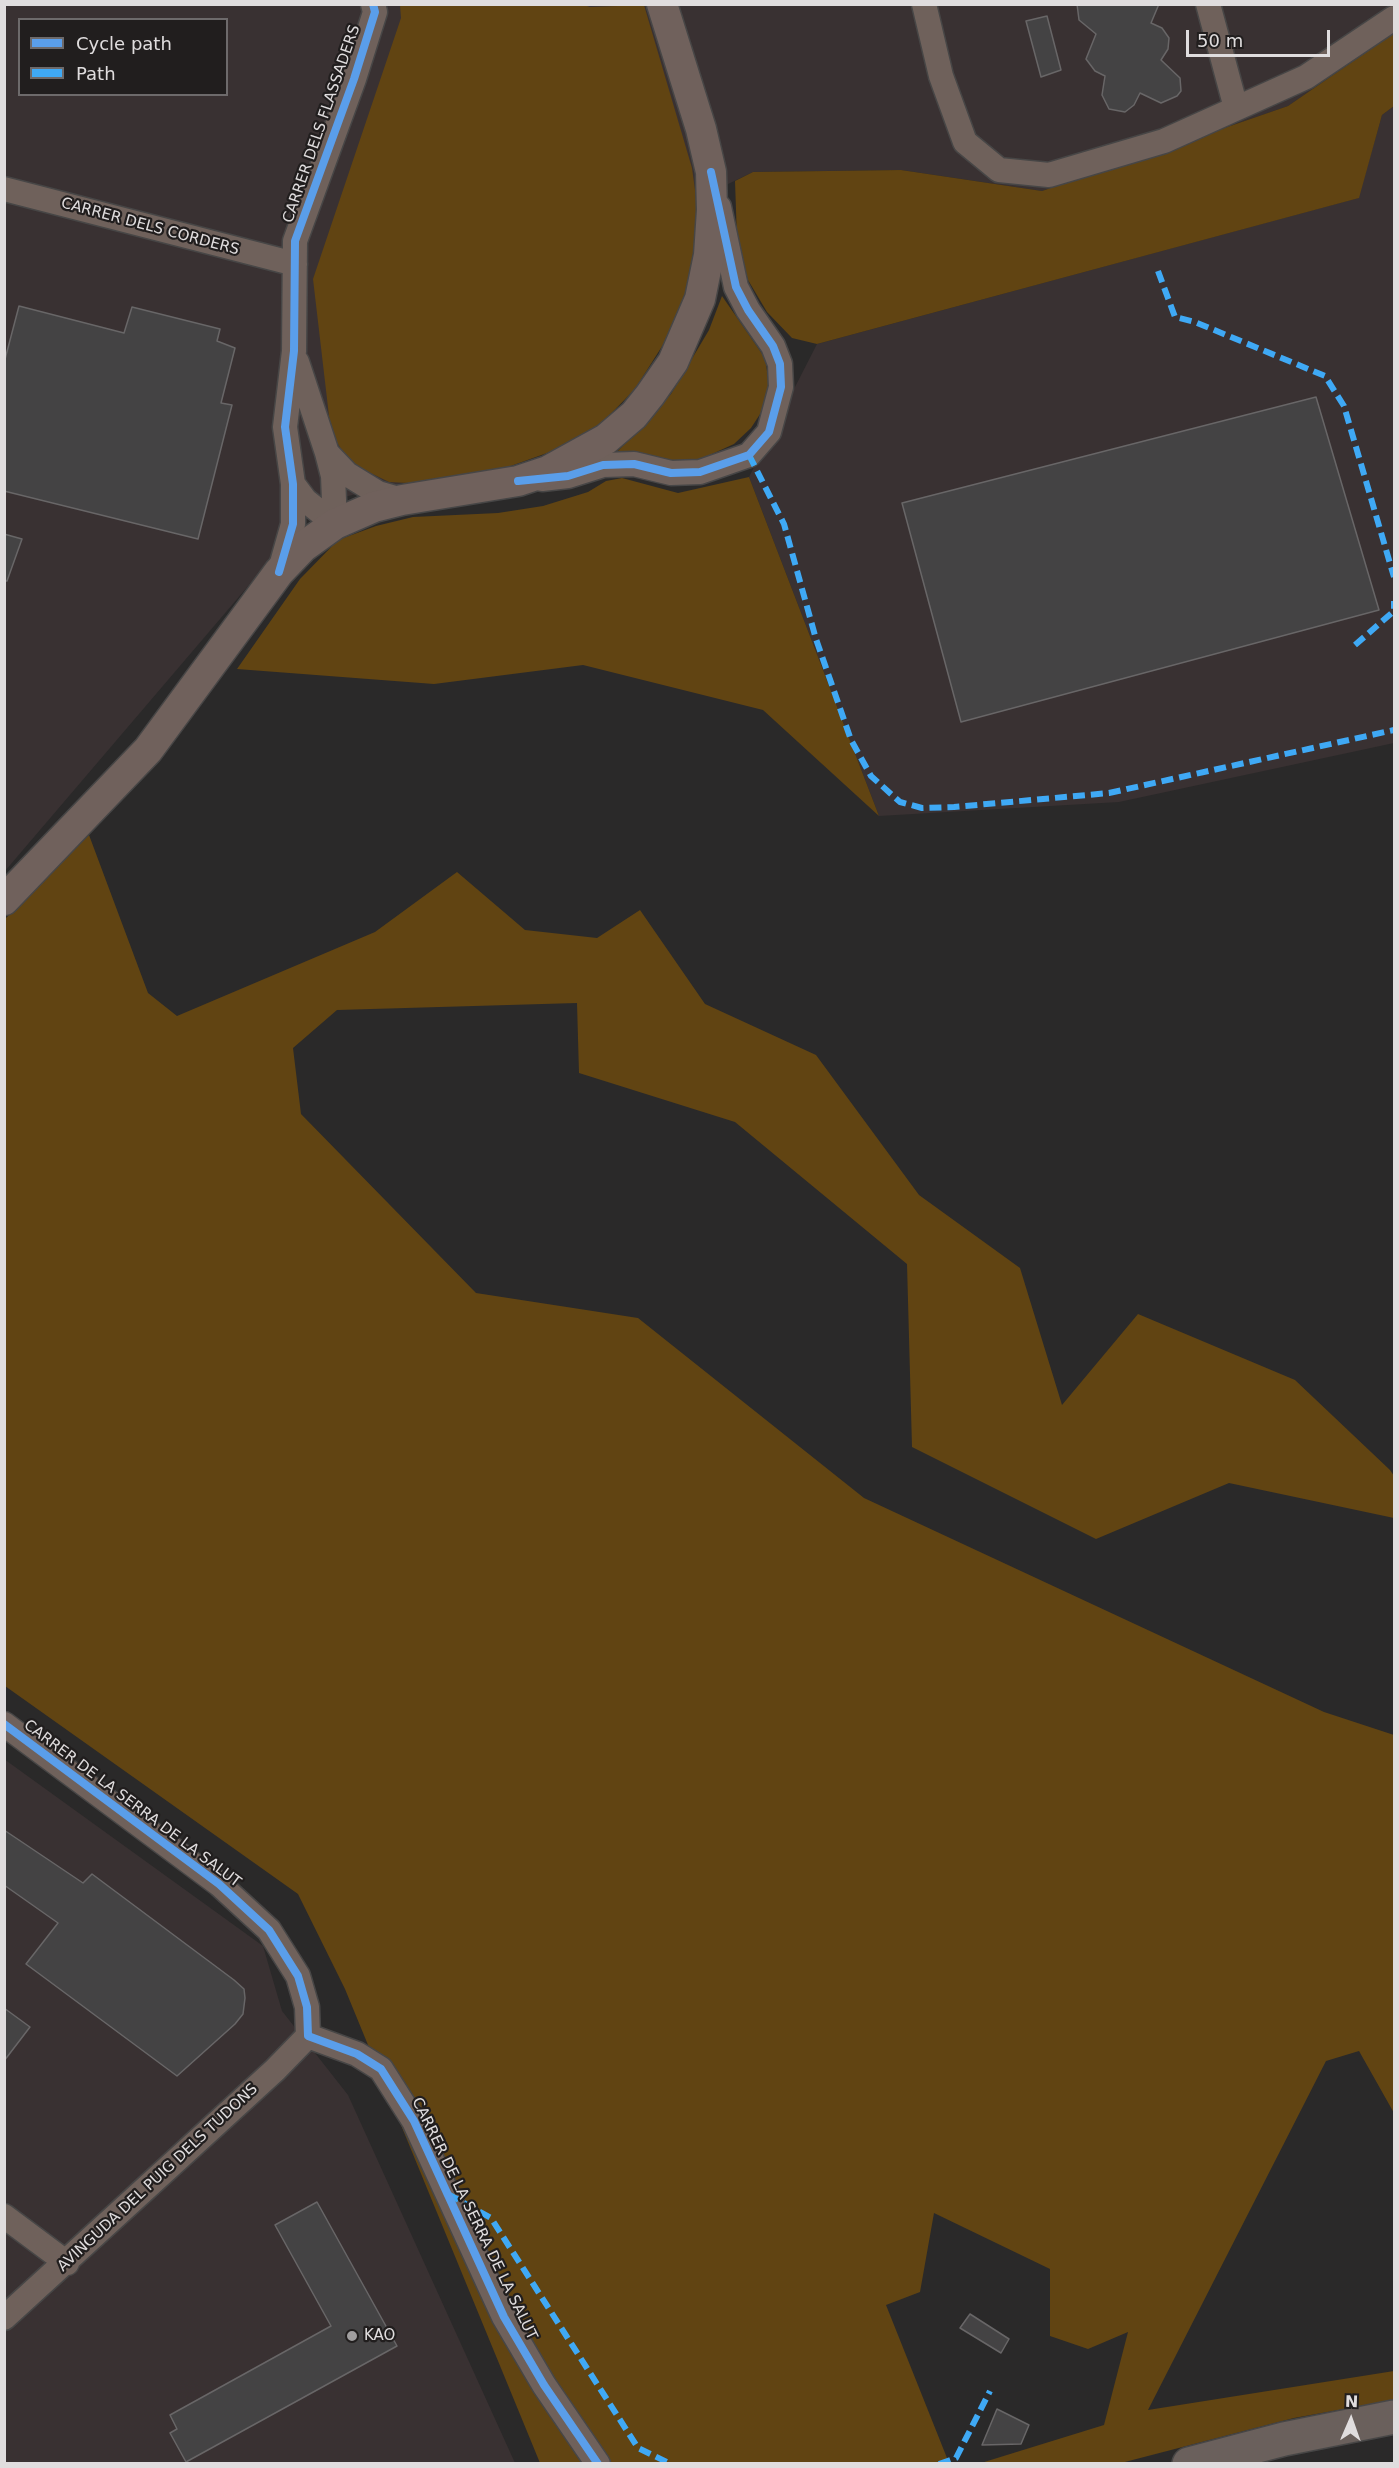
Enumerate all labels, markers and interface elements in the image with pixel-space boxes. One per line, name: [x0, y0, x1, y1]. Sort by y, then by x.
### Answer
legend: [18, 18, 228, 96]
scale bar: [1189, 18, 1333, 56]
street label: CARRER DELS FLASSADERS: [280, 23, 364, 225]
text: 50 m: [1197, 30, 1243, 51]
text: Cycle path: [76, 33, 172, 54]
text: Path: [76, 63, 116, 84]
street label: CARRER DELS CORDERS: [59, 195, 241, 259]
street label: CARRER DE LA SERRA DE LA SALUT: [20, 1716, 244, 1892]
street label: AVINGUDA DEL PUIG DELS TUDONS: [54, 2080, 262, 2276]
street label: CARRER DE LA SERRA DE LA SALUT: [407, 2095, 541, 2343]
place label: KAO: [364, 2327, 395, 2345]
marker: KAO: [345, 2329, 359, 2343]
north arrow: [1321, 2390, 1381, 2450]
text: N: [1345, 2392, 1359, 2411]

